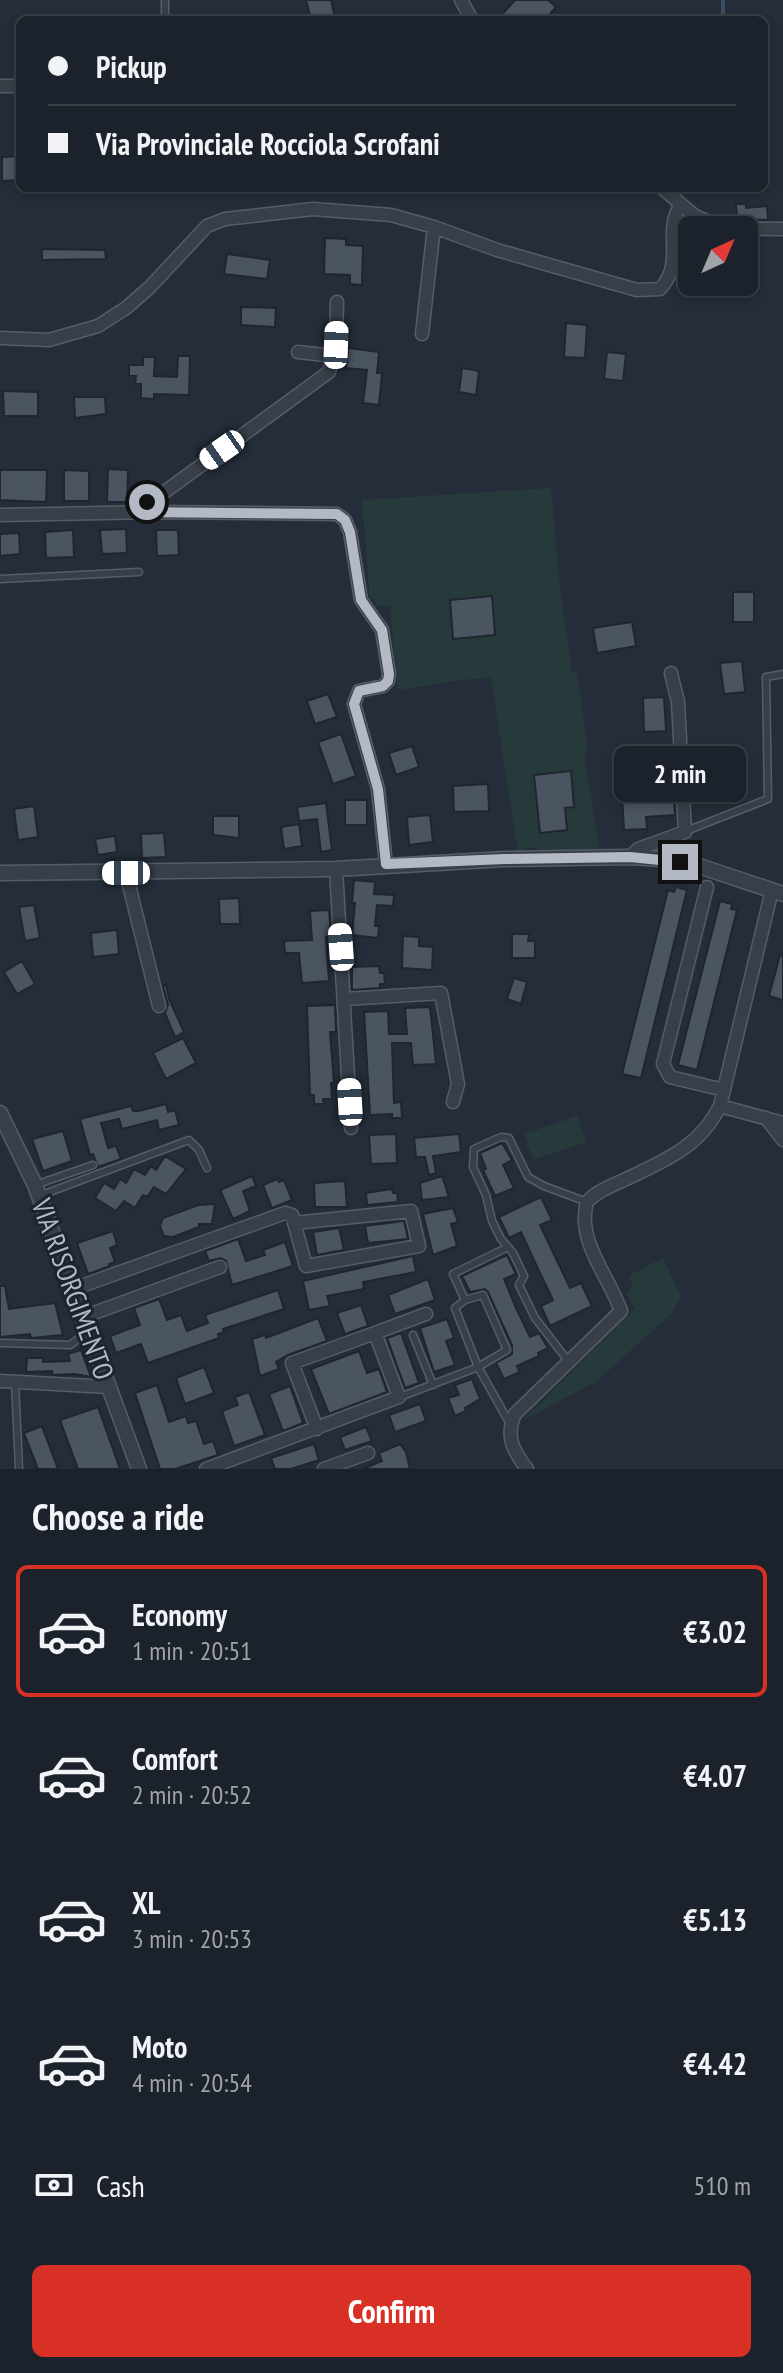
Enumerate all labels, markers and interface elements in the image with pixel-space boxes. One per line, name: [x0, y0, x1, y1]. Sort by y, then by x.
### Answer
text: Pickup: [96, 47, 167, 86]
text: Via Provinciale Rocciola Scrofani: [96, 124, 440, 163]
north arrow: [678, 216, 758, 296]
map controls: [678, 216, 758, 296]
car: [323, 321, 349, 369]
car: [195, 426, 249, 474]
route start: [129, 484, 165, 520]
callout: 2 min: [614, 746, 746, 802]
text: 2 min: [654, 757, 706, 790]
route end: [662, 844, 698, 880]
car: [102, 861, 150, 885]
car: [327, 922, 355, 972]
car: [337, 1077, 363, 1127]
street label: VIA RISORGIMENTO: [23, 1192, 123, 1384]
text: Choose a ride: [32, 1493, 204, 1540]
icon: car: [36, 1595, 108, 1667]
text: Economy: [132, 1595, 227, 1634]
text: €3.02: [683, 1612, 747, 1651]
text: 1 min · 20:51: [132, 1634, 252, 1667]
icon: car: [36, 1739, 108, 1811]
text: Comfort: [132, 1739, 218, 1778]
text: €4.07: [683, 1756, 747, 1795]
text: 2 min · 20:52: [132, 1778, 252, 1811]
icon: car: [36, 1883, 108, 1955]
text: XL: [132, 1883, 161, 1922]
text: €5.13: [683, 1900, 747, 1939]
text: 3 min · 20:53: [132, 1922, 252, 1955]
icon: car: [36, 2027, 108, 2099]
text: Moto: [132, 2027, 187, 2066]
text: €4.42: [683, 2044, 747, 2083]
text: 4 min · 20:54: [132, 2066, 252, 2099]
icon: cash: [32, 2163, 76, 2207]
text: Cash: [96, 2166, 145, 2205]
text: 510 m: [693, 2169, 751, 2202]
button: Confirm: [32, 2265, 751, 2357]

